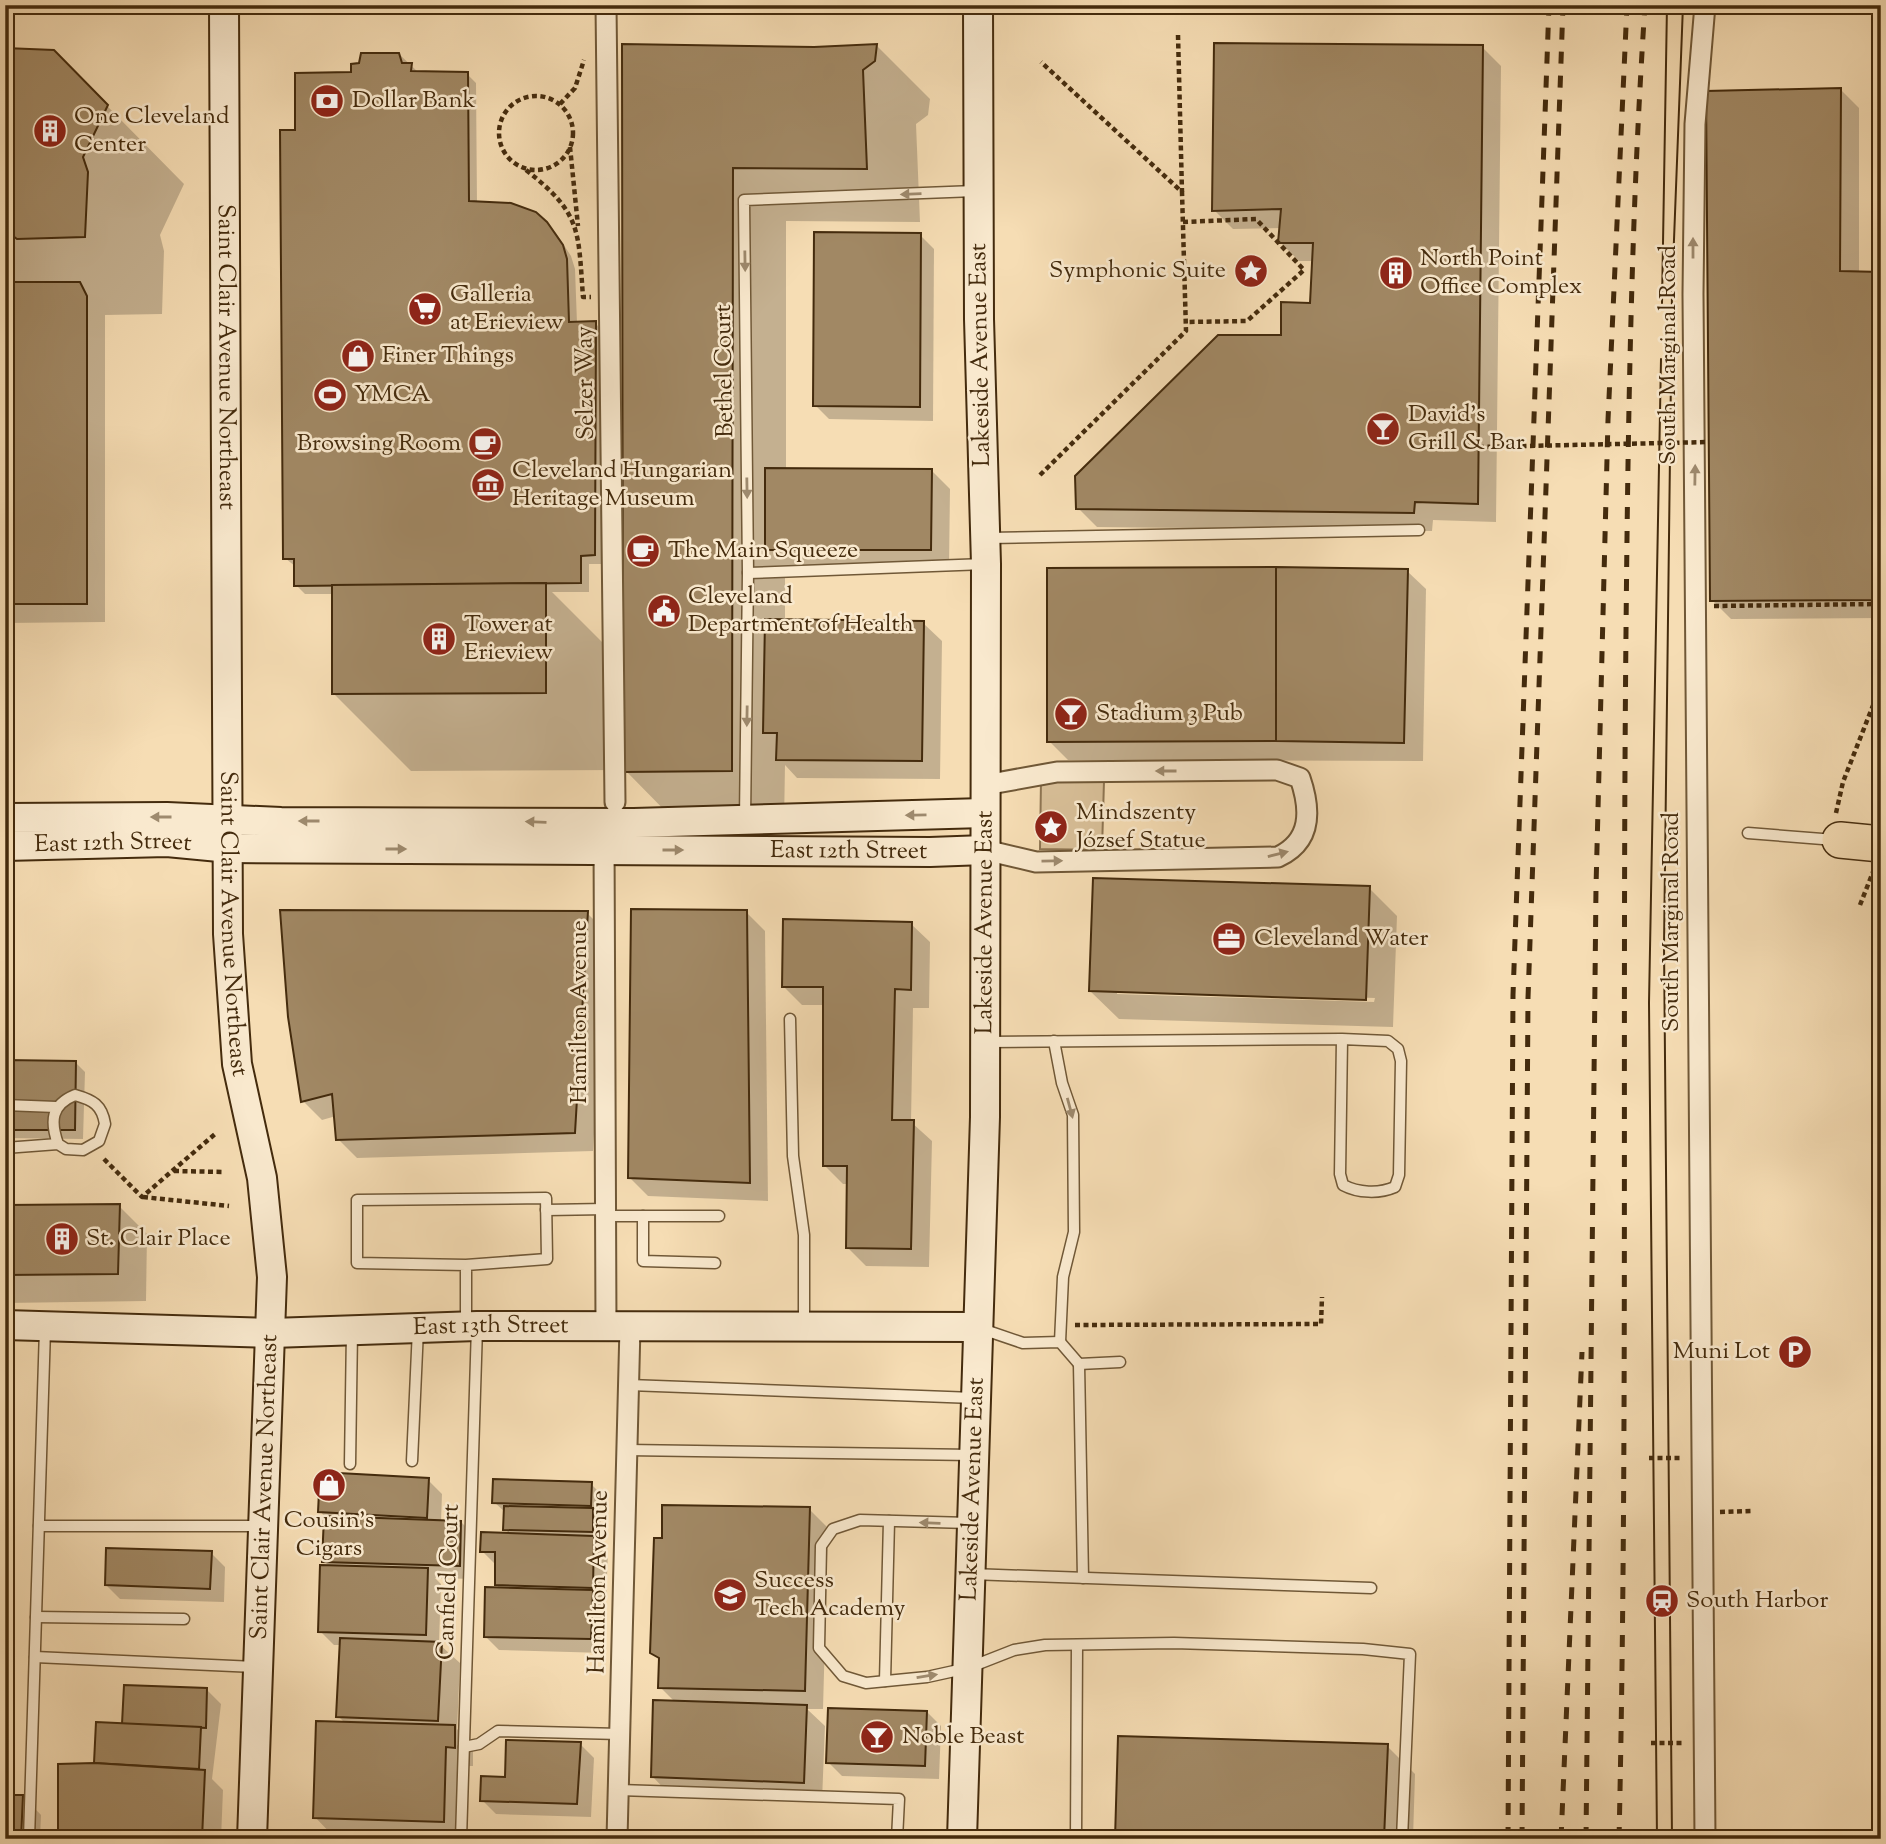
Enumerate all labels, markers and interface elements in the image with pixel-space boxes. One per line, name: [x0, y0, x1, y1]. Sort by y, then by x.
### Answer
bank icon: Dollar Bank: [308, 82, 346, 120]
place label: Dollar Bank: [352, 84, 476, 118]
place label: One Cleveland Center: [74, 100, 230, 162]
building icon: One Cleveland Center: [31, 112, 69, 150]
one-way arrow: [899, 188, 921, 199]
street label: Saint Clair Avenue Northeast: [208, 204, 243, 510]
one-way arrow: [1687, 236, 1699, 258]
place label: North Point Office Complex: [1420, 242, 1582, 304]
street label: Lakeside Avenue East: [962, 243, 1000, 467]
street label: South Marginal Road: [1652, 245, 1686, 465]
one-way arrow: [739, 250, 751, 272]
place icon: Symphonic Suite: [1232, 252, 1270, 290]
place label: Symphonic Suite: [1049, 254, 1226, 288]
building icon: North Point Office Complex: [1377, 254, 1415, 292]
place label: Galleria at Erieview: [450, 278, 563, 340]
supermarket icon: Galleria at Erieview: [406, 290, 444, 328]
street label: Bethel Court: [707, 304, 743, 438]
street label: Selzer Way: [568, 325, 604, 440]
shop icon: Finer Things: [339, 337, 377, 375]
place label: Finer Things: [382, 339, 514, 373]
sports icon: YMCA: [311, 376, 349, 414]
place label: YMCA: [354, 378, 431, 412]
place label: David's Grill & Bar: [1408, 398, 1525, 460]
bar icon: David's Grill & Bar: [1364, 410, 1402, 448]
cafe icon: Browsing Room: [466, 425, 504, 463]
place label: Browsing Room: [297, 427, 461, 461]
place label: Cleveland Hungarian Heritage Museum: [512, 454, 732, 516]
one-way arrow: [1689, 464, 1700, 486]
museum icon: Cleveland Hungarian Heritage Museum: [469, 466, 507, 504]
one-way arrow: [741, 478, 753, 500]
cafe icon: The Main Squeeze: [624, 532, 662, 570]
place label: The Main Squeeze: [668, 534, 858, 568]
place label: Cleveland Department of Health: [688, 580, 914, 642]
public building icon: Cleveland Department of Health: [645, 592, 683, 630]
place label: Tower at Erieview: [464, 608, 553, 670]
building icon: Tower at Erieview: [420, 620, 458, 658]
bar icon: Stadium 3 Pub: [1052, 695, 1090, 733]
place label: Stadium 3 Pub: [1096, 697, 1243, 731]
one-way arrow: [741, 705, 753, 727]
one-way arrow: [1155, 765, 1177, 777]
street label: Saint Clair Avenue Northeast: [210, 771, 256, 1080]
place label: Mindszenty József Statue: [1074, 796, 1206, 858]
place icon: Mindszenty József Statue: [1032, 808, 1070, 846]
one-way arrow: [905, 809, 927, 821]
street label: Lakeside Avenue East: [968, 810, 1003, 1034]
one-way arrow: [150, 811, 172, 823]
street label: South Marginal Road: [1655, 812, 1689, 1032]
one-way arrow: [297, 816, 319, 827]
one-way arrow: [525, 816, 547, 828]
street label: East 12th Street: [34, 825, 193, 862]
street label: East 12th Street: [770, 834, 927, 869]
one-way arrow: [385, 843, 407, 855]
one-way arrow: [662, 844, 684, 856]
one-way arrow: [1268, 848, 1290, 859]
one-way arrow: [1041, 855, 1063, 867]
street label: Hamilton Avenue: [563, 920, 597, 1104]
office icon: Cleveland Water: [1210, 920, 1248, 958]
place label: Cleveland Water: [1254, 922, 1428, 956]
one-way arrow: [1065, 1097, 1075, 1118]
building icon: St. Clair Place: [43, 1220, 81, 1258]
place label: St. Clair Place: [86, 1222, 231, 1256]
street label: East 13th Street: [412, 1309, 569, 1345]
parking icon: Muni Lot: [1776, 1333, 1814, 1371]
street label: Saint Clair Avenue Northeast: [243, 1334, 287, 1640]
place label: Muni Lot: [1673, 1335, 1770, 1369]
street label: Lakeside Avenue East: [953, 1377, 994, 1602]
shop icon: Cousin's Cigars: [310, 1466, 348, 1504]
street label: Hamilton Avenue: [580, 1490, 618, 1674]
street label: Canfield Court: [429, 1503, 469, 1661]
place label: Cousin's Cigars: [284, 1504, 374, 1566]
one-way arrow: [919, 1517, 941, 1528]
place label: Success Tech Academy: [754, 1564, 905, 1626]
school or university icon: Success Tech Academy: [711, 1576, 749, 1614]
station icon: South Harbor: [1643, 1582, 1681, 1620]
place label: South Harbor: [1686, 1584, 1828, 1618]
one-way arrow: [916, 1670, 938, 1681]
bar icon: Noble Beast: [858, 1718, 896, 1756]
place label: Noble Beast: [902, 1720, 1024, 1754]

